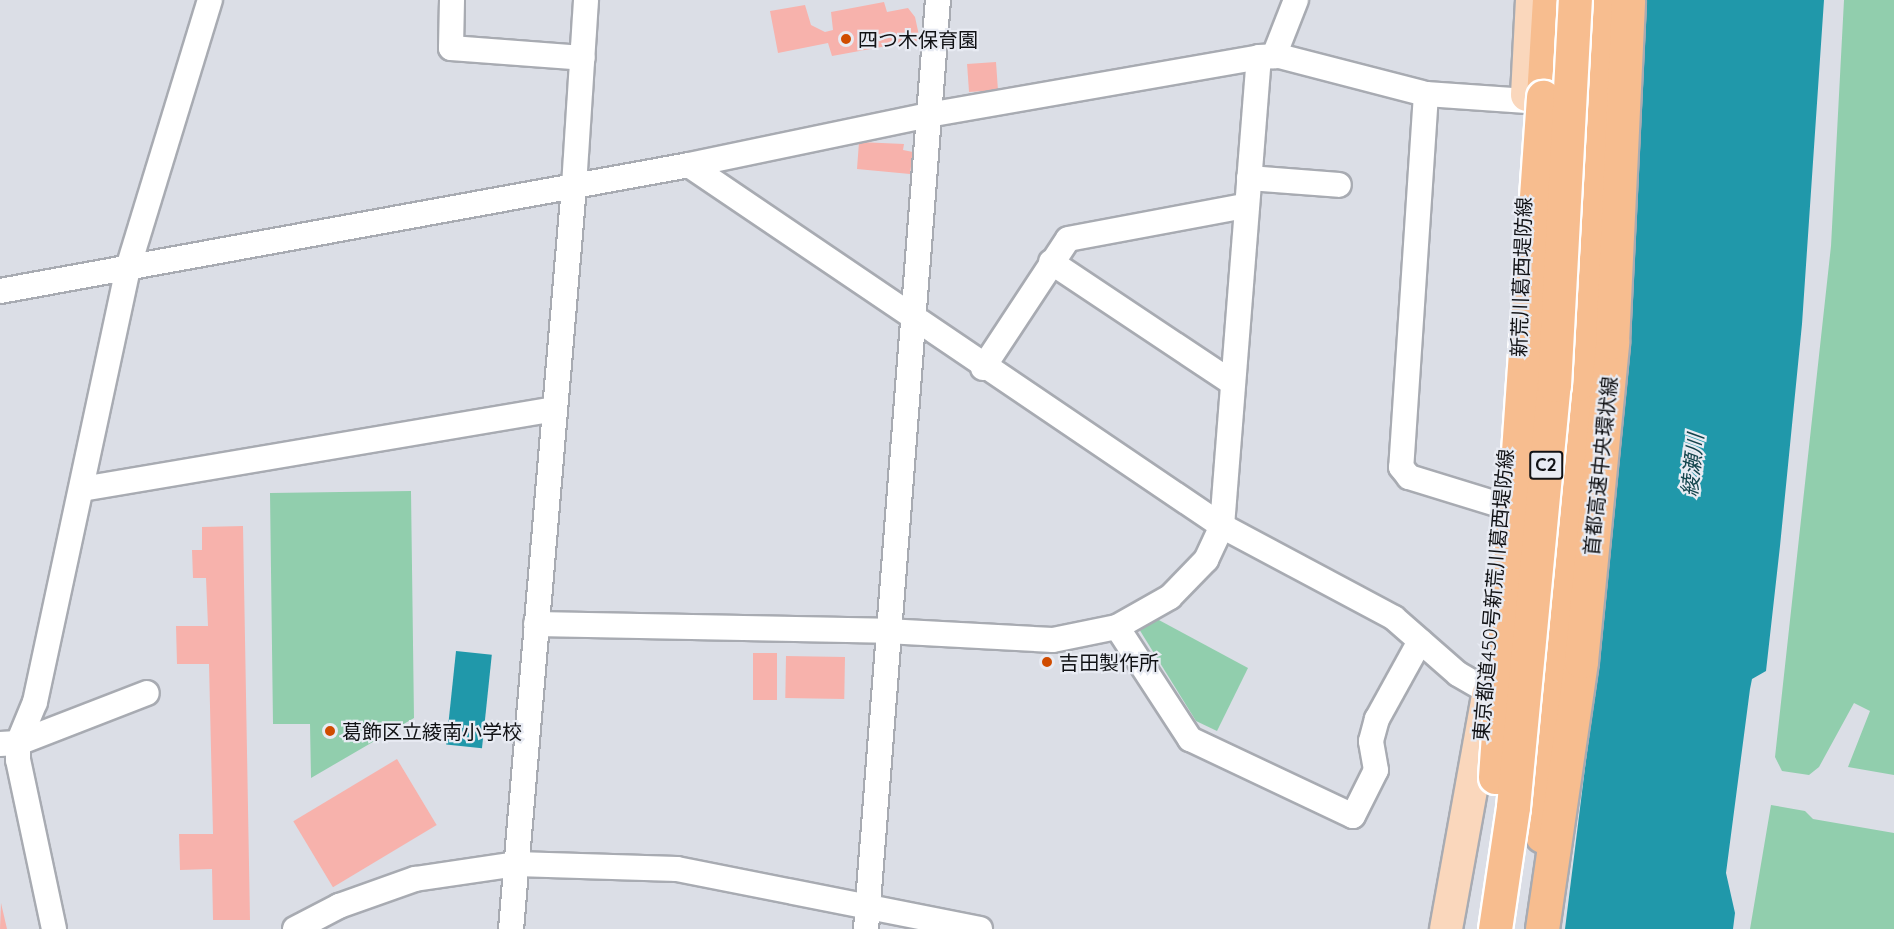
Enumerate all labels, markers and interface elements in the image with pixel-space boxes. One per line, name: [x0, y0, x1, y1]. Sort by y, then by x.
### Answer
place label: 四つ木保育園: [858, 27, 978, 51]
marker: 四つ木保育園: [839, 32, 853, 46]
street label: 新荒川葛西堤防線: [1506, 197, 1536, 357]
street label: 首都高速中央環状線: [1579, 375, 1621, 557]
water label: 綾瀬川: [1676, 432, 1708, 498]
street label: 東京都道450号新荒川葛西堤防線: [1468, 448, 1518, 742]
road number: C2: [1528, 450, 1564, 480]
place label: 吉田製作所: [1059, 650, 1159, 674]
marker: 吉田製作所: [1040, 655, 1054, 669]
place label: 葛飾区立綾南小学校: [342, 719, 522, 743]
marker: 葛飾区立綾南小学校: [323, 724, 337, 738]

